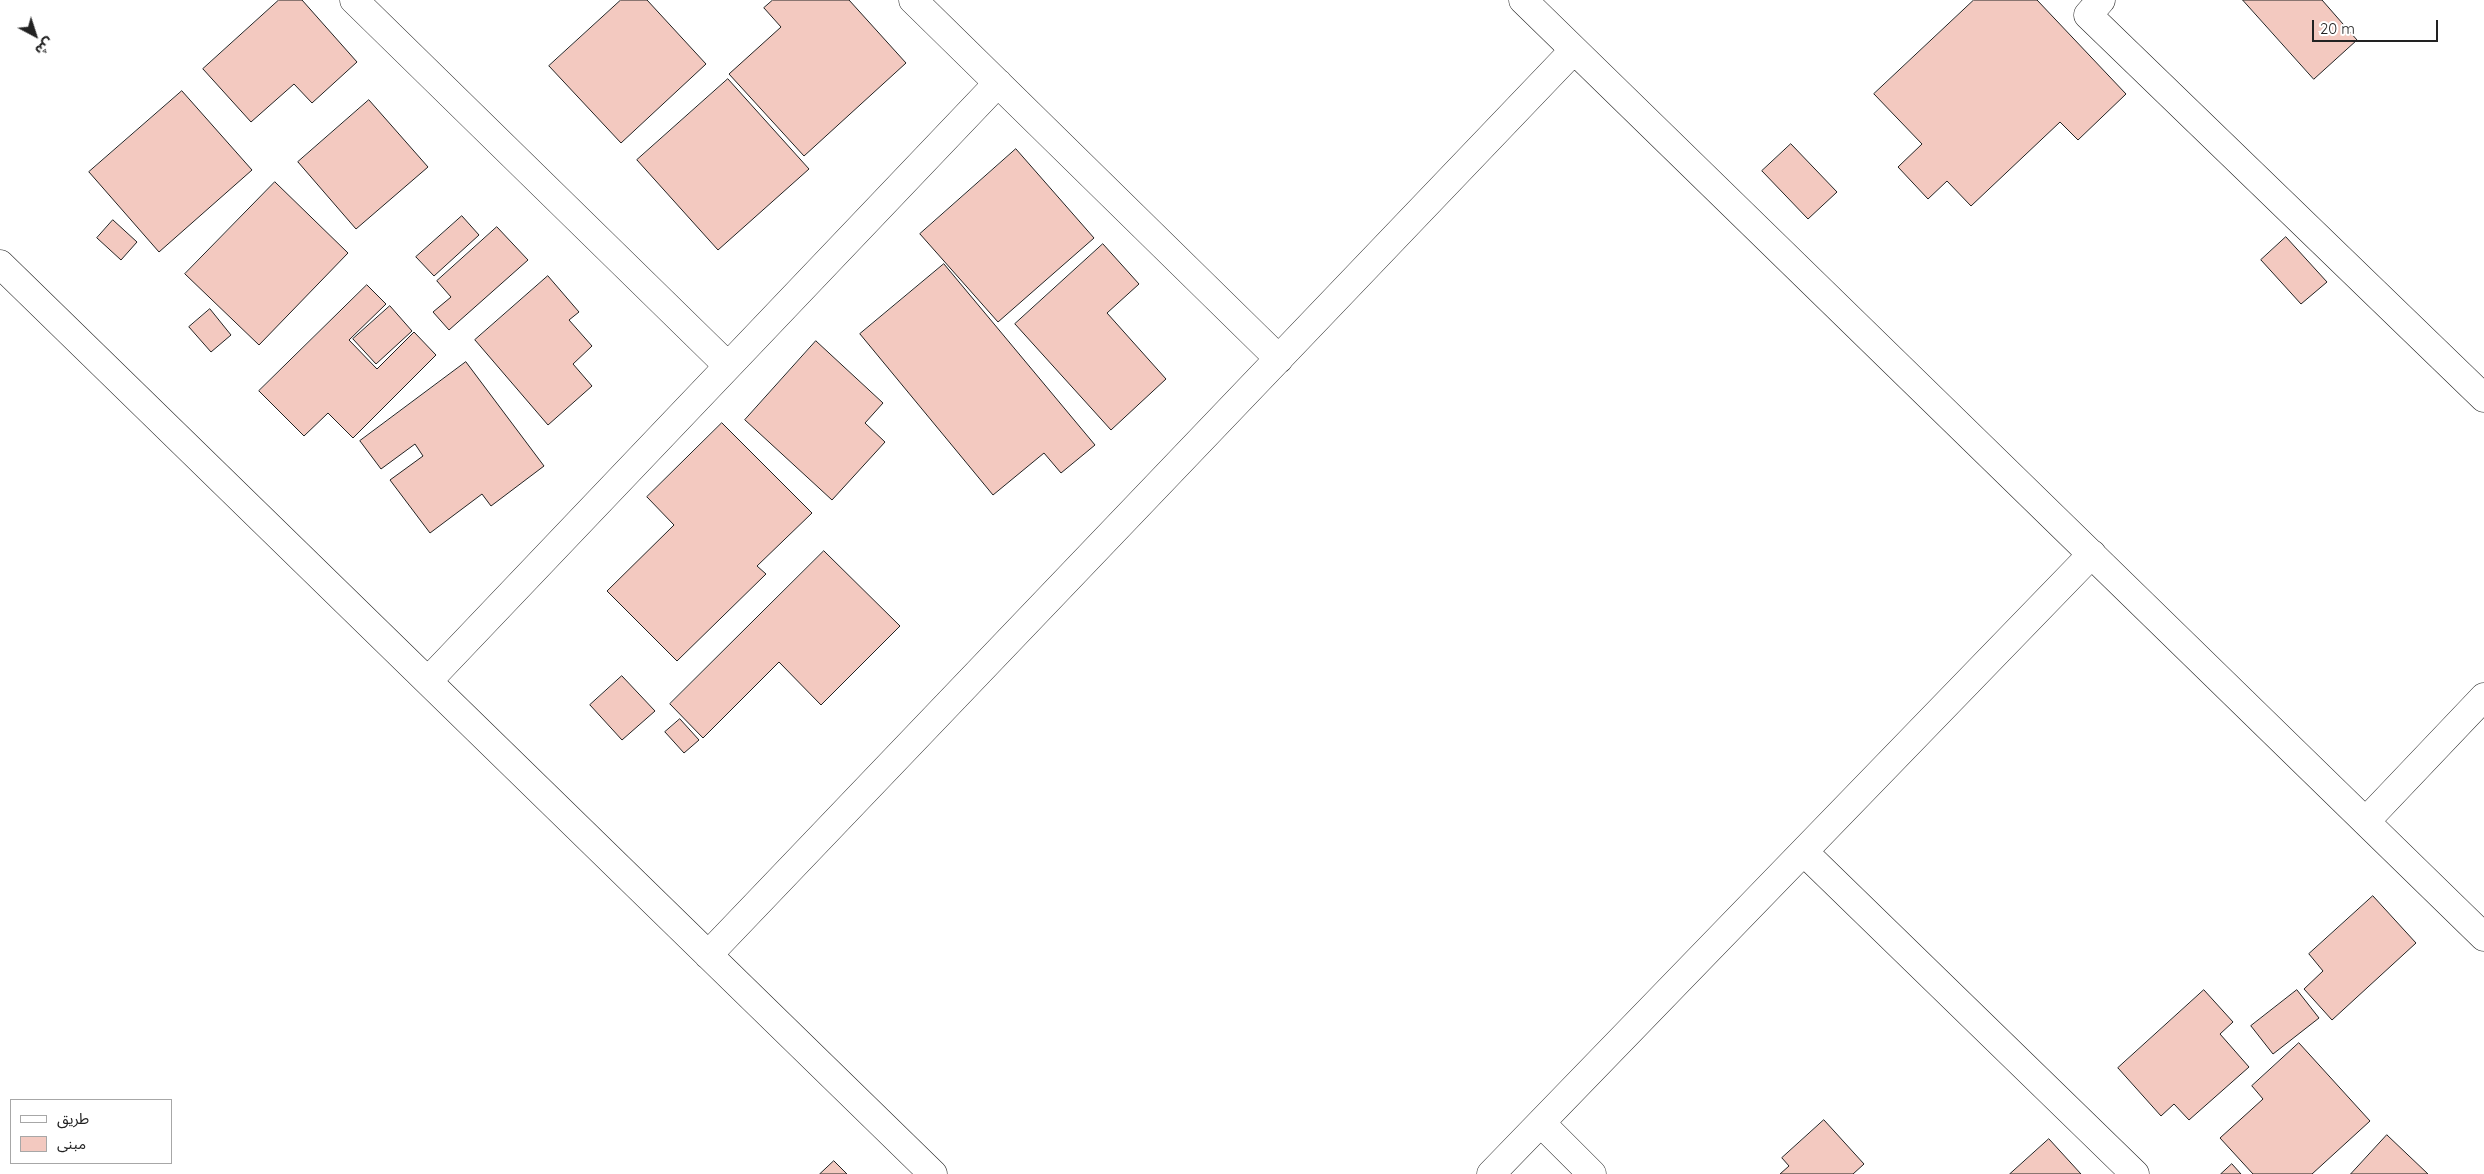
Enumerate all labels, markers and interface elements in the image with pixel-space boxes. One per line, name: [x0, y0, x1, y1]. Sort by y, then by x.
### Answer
north arrow: [10, 10, 60, 60]
scale bar: [2314, 10, 2440, 42]
text: 20 m: [2320, 19, 2355, 38]
text: ش: [32, 33, 58, 60]
legend: [10, 1099, 172, 1164]
text: طريق: [57, 1109, 89, 1128]
text: مبنى: [57, 1134, 86, 1153]

